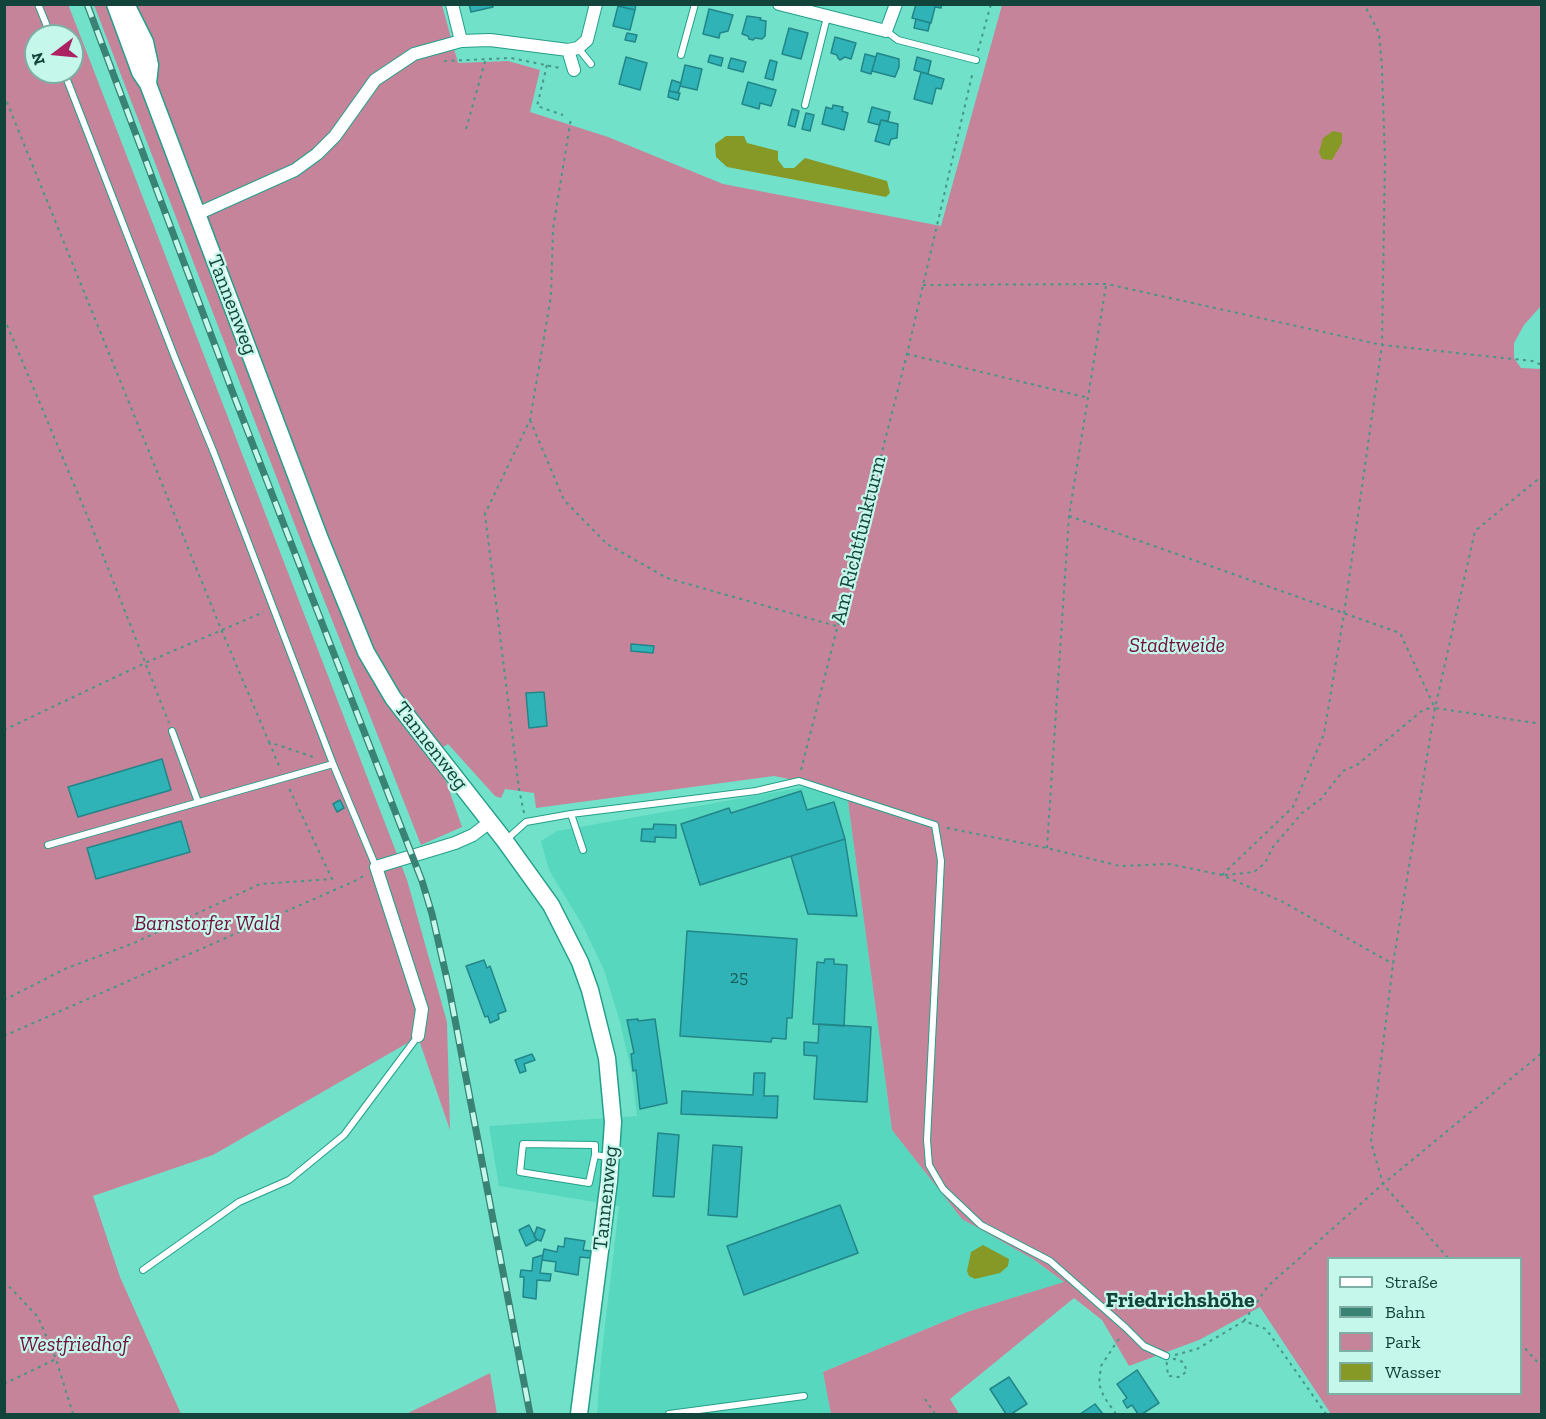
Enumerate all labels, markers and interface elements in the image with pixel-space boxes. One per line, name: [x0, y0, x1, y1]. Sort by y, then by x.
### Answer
north arrow: [24, 24, 84, 84]
text: N: [27, 50, 49, 67]
street label: Tannenweg: [201, 251, 263, 359]
street label: Am Richtfunkturm: [826, 453, 892, 627]
park label: Stadtweide: [1129, 633, 1225, 659]
street label: Tannenweg: [389, 697, 473, 795]
park label: Barnstorfer Wald: [134, 911, 280, 937]
house number: 25: [730, 967, 748, 989]
street label: Tannenweg: [588, 1144, 624, 1252]
legend: [1327, 1257, 1522, 1395]
text: Straße: [1385, 1271, 1438, 1293]
district label: Friedrichshöhe: [1105, 1288, 1255, 1314]
text: Bahn: [1385, 1301, 1425, 1323]
text: Park: [1385, 1331, 1421, 1353]
park label: Westfriedhof: [19, 1332, 129, 1358]
text: Wasser: [1385, 1361, 1442, 1383]

